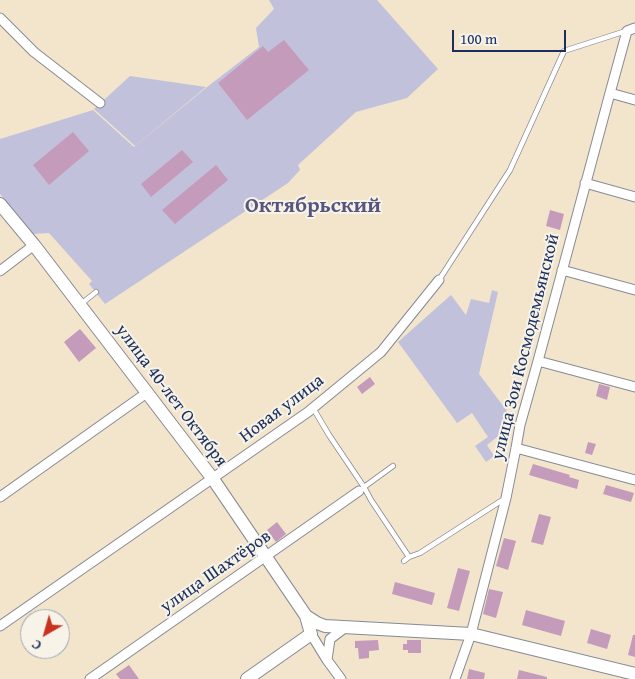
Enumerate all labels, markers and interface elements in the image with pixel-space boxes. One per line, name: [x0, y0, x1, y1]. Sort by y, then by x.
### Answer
scale bar: [455, 20, 569, 52]
text: 100 m: [460, 28, 497, 49]
district label: Октябрьский: [245, 193, 381, 219]
street label: улица Зои Космодемьянской: [487, 232, 565, 462]
street label: улица 40-лет Октября: [110, 320, 232, 472]
street label: Новая улица: [236, 370, 328, 448]
street label: улица Шахтёров: [156, 526, 276, 618]
north arrow: [20, 609, 70, 659]
text: С: [27, 635, 46, 655]

